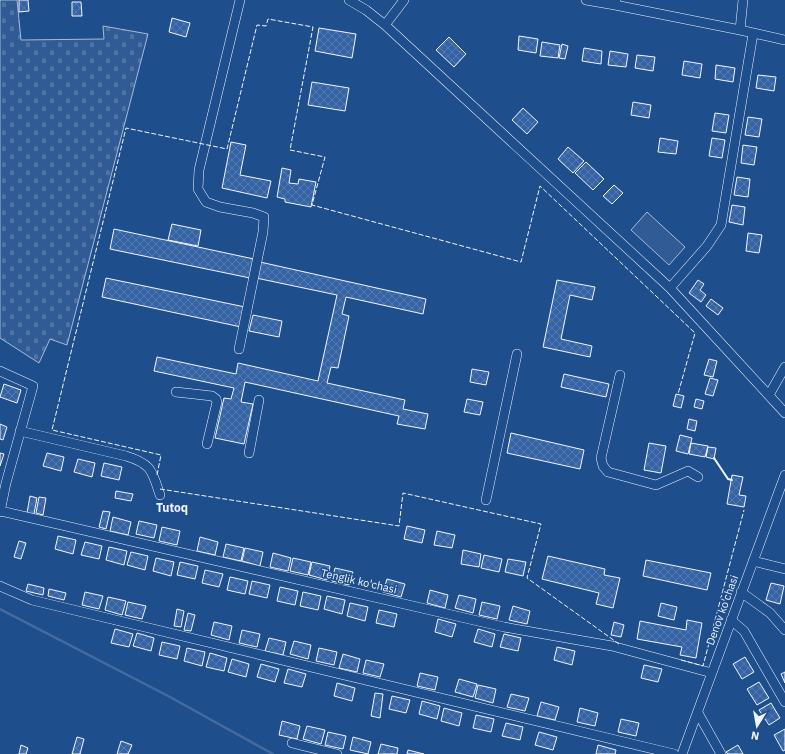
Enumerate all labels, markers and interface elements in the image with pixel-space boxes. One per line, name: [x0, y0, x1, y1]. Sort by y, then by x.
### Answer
district label: Tutoq: [156, 500, 188, 515]
street label: Tenglik ko'chasi: [320, 565, 398, 597]
street label: Denov ko'chasi: [703, 573, 741, 647]
north arrow: [737, 706, 777, 746]
text: N: [750, 728, 760, 743]

